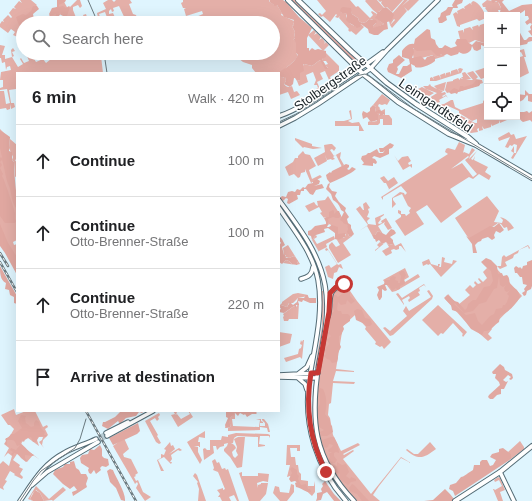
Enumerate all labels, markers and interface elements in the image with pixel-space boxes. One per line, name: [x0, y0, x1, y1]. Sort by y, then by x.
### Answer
map controls: [484, 12, 520, 120]
button: +: [484, 12, 520, 48]
search box: [16, 16, 280, 60]
icon: search: [30, 27, 52, 49]
text: Search here: [62, 30, 144, 47]
button: −: [484, 48, 520, 84]
street label: Stolbergstraße: [291, 53, 370, 114]
street label: Leimgardtsfeld: [396, 75, 475, 135]
button: locate: [484, 84, 520, 120]
text: 6 min: [32, 88, 76, 107]
text: Walk · 420 m: [188, 91, 264, 106]
icon: ahead: [32, 150, 54, 172]
text: Continue: [70, 152, 135, 169]
text: 100 m: [228, 153, 264, 168]
text: Continue: [70, 217, 135, 234]
icon: ahead: [32, 222, 54, 244]
text: 100 m: [228, 225, 264, 240]
text: Otto-Brenner-Straße: [70, 234, 189, 249]
route start: [335, 275, 353, 293]
text: Continue: [70, 289, 135, 306]
icon: ahead: [32, 294, 54, 316]
text: 220 m: [228, 297, 264, 312]
text: Otto-Brenner-Straße: [70, 306, 189, 321]
icon: arrive: [32, 366, 54, 388]
text: Arrive at destination: [70, 368, 215, 385]
route end: [317, 463, 335, 481]

